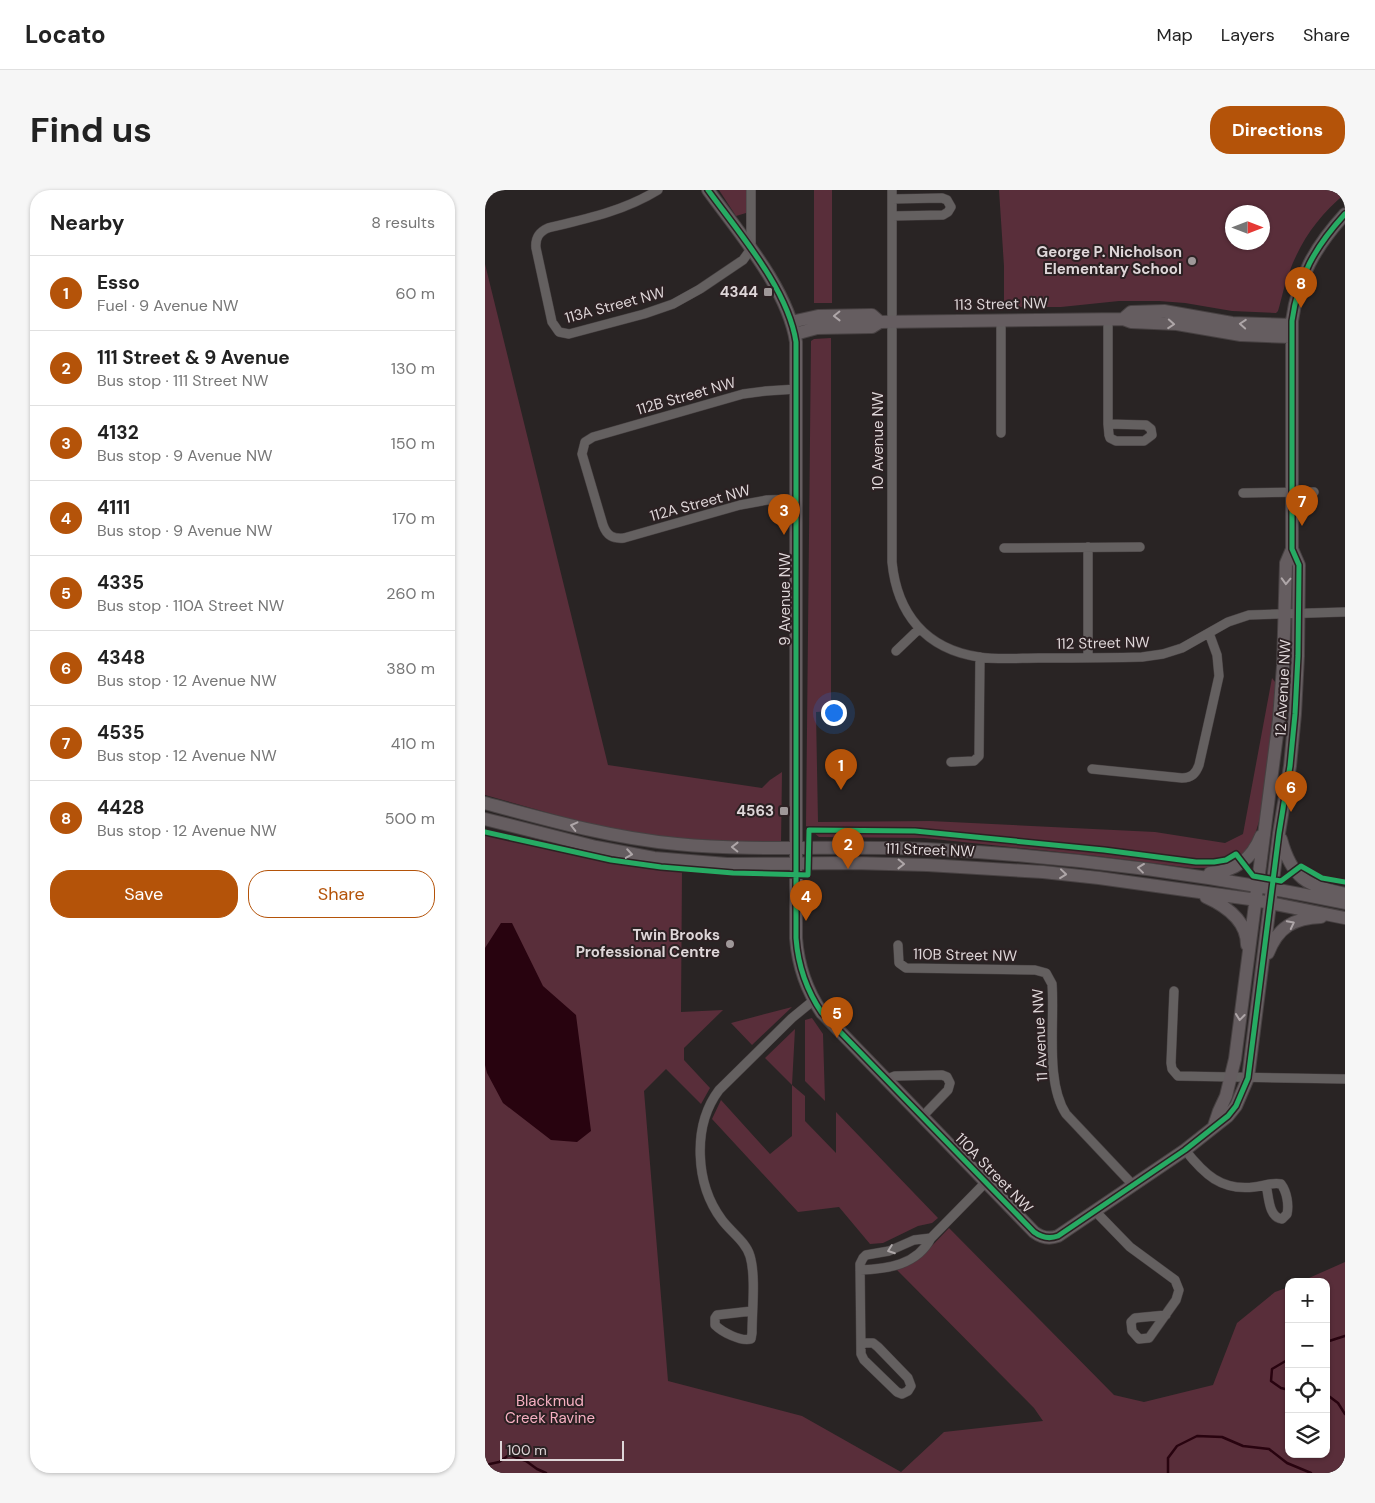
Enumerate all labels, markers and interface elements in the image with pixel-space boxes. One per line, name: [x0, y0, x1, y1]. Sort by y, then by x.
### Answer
text: Locato: [25, 19, 106, 50]
text: Map: [1157, 23, 1193, 47]
text: Layers: [1221, 23, 1275, 47]
text: Share: [1303, 23, 1350, 47]
button: Directions: [1210, 106, 1345, 154]
text: Find us: [30, 107, 152, 153]
north arrow: [1225, 205, 1270, 250]
text: Nearby: [50, 209, 124, 237]
text: 8 results: [371, 212, 435, 233]
place label: George P. Nicholson Elementary School: [1037, 242, 1182, 279]
marker: George P. Nicholson Elementary School: [1186, 255, 1198, 267]
pin: 8: [1285, 267, 1317, 308]
text: Esso: [97, 270, 140, 295]
street label: 113A Street NW: [563, 282, 668, 328]
place label: 4344: [720, 282, 758, 302]
text: 1: [63, 283, 69, 304]
text: 60 m: [395, 283, 435, 304]
marker: 4344: [762, 286, 774, 298]
street label: 113 Street NW: [954, 293, 1048, 315]
text: Fuel · 9 Avenue NW: [97, 295, 239, 316]
one-way arrow: [832, 311, 840, 321]
one-way arrow: [1167, 318, 1175, 329]
one-way arrow: [1239, 318, 1247, 329]
text: 111 Street & 9 Avenue: [97, 345, 290, 370]
text: 2: [61, 358, 71, 379]
text: 130 m: [391, 358, 435, 379]
text: Bus stop · 111 Street NW: [97, 370, 268, 391]
street label: 112B Street NW: [634, 372, 738, 420]
street label: 10 Avenue NW: [868, 391, 888, 490]
text: 4132: [97, 420, 139, 445]
text: 3: [61, 433, 71, 454]
text: 150 m: [391, 433, 435, 454]
text: Bus stop · 9 Avenue NW: [97, 445, 273, 466]
street label: 112A Street NW: [648, 480, 753, 526]
pin: 7: [1286, 485, 1318, 526]
pin: 3: [768, 494, 800, 535]
text: 4111: [97, 495, 130, 520]
text: 4: [61, 508, 71, 529]
text: 170 m: [392, 508, 435, 529]
text: Bus stop · 9 Avenue NW: [97, 520, 273, 541]
street label: 9 Avenue NW: [775, 552, 795, 646]
text: 4335: [97, 570, 144, 595]
one-way arrow: [1280, 577, 1291, 585]
text: 5: [61, 583, 71, 604]
text: 260 m: [386, 583, 435, 604]
text: Bus stop · 110A Street NW: [97, 595, 284, 616]
street label: 112 Street NW: [1056, 632, 1150, 654]
street label: 12 Avenue NW: [1270, 638, 1296, 737]
text: 4348: [97, 645, 145, 670]
text: 6: [61, 658, 71, 679]
text: 380 m: [386, 658, 435, 679]
text: Bus stop · 12 Avenue NW: [97, 670, 277, 691]
your location: [821, 700, 847, 726]
text: 4535: [97, 720, 144, 745]
text: 7: [62, 733, 70, 754]
text: 410 m: [391, 733, 435, 754]
text: Bus stop · 12 Avenue NW: [97, 745, 277, 766]
pin: 1: [825, 749, 857, 790]
pin: 6: [1275, 771, 1307, 812]
text: 4428: [97, 795, 145, 820]
place label: 4563: [736, 801, 774, 821]
marker: 4563: [778, 805, 790, 817]
text: 8: [61, 808, 71, 829]
text: 500 m: [385, 808, 435, 829]
text: Bus stop · 12 Avenue NW: [97, 820, 277, 841]
one-way arrow: [570, 821, 579, 832]
pin: 2: [832, 828, 864, 869]
street label: 111 Street NW: [885, 838, 976, 862]
one-way arrow: [731, 842, 738, 852]
one-way arrow: [625, 848, 634, 858]
one-way arrow: [897, 859, 905, 869]
one-way arrow: [1137, 864, 1146, 874]
one-way arrow: [1059, 869, 1067, 880]
button: Save: [50, 870, 238, 918]
button: Share: [248, 870, 435, 918]
pin: 4: [790, 880, 822, 921]
one-way arrow: [1286, 920, 1295, 930]
place label: Twin Brooks Professional Centre: [576, 925, 720, 962]
marker: Twin Brooks Professional Centre: [724, 938, 736, 950]
street label: 110B Street NW: [913, 944, 1018, 966]
street label: 11 Avenue NW: [1028, 987, 1052, 1082]
pin: 5: [821, 997, 853, 1038]
one-way arrow: [1235, 1014, 1246, 1022]
street label: 110A Street NW: [951, 1129, 1038, 1218]
one-way arrow: [887, 1244, 896, 1254]
map controls: [1285, 1278, 1330, 1458]
button: +: [1285, 1278, 1330, 1323]
button: −: [1285, 1323, 1330, 1368]
button: locate: [1285, 1368, 1330, 1413]
park label: Blackmud Creek Ravine: [505, 1391, 595, 1428]
button: layers: [1285, 1413, 1330, 1458]
scale bar: [500, 1438, 624, 1461]
text: 100 m: [507, 1441, 547, 1459]

